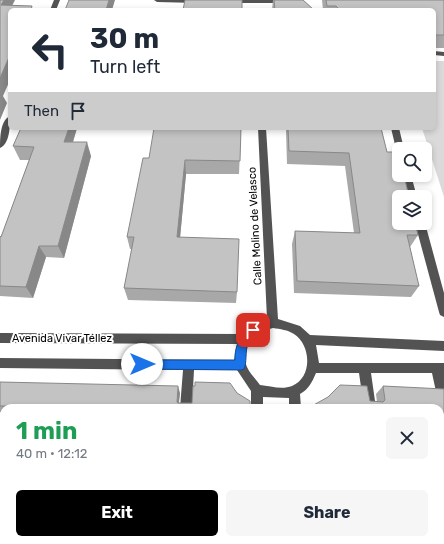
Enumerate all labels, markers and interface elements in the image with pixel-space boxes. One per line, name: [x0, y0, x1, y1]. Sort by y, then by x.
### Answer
text: 30 m: [90, 22, 159, 55]
icon: left: [24, 24, 76, 76]
text: Turn left: [90, 56, 160, 78]
icon: arrive: [67, 100, 89, 122]
text: Then: [24, 102, 59, 120]
map controls: [392, 142, 432, 230]
button: search: [392, 142, 432, 182]
street label: Calle Molino de Velasco: [245, 167, 265, 285]
button: layers: [392, 190, 432, 230]
pin: [236, 313, 270, 347]
icon: arrive: [242, 319, 264, 341]
street label: Avenida Vivar Téllez: [12, 332, 112, 345]
position arrow: [121, 343, 163, 385]
text: 1 min: [16, 417, 77, 445]
button: close: [386, 417, 428, 459]
text: 40 m · 12:12: [16, 446, 87, 461]
button: Exit: [16, 490, 218, 536]
button: Share: [226, 490, 428, 536]

